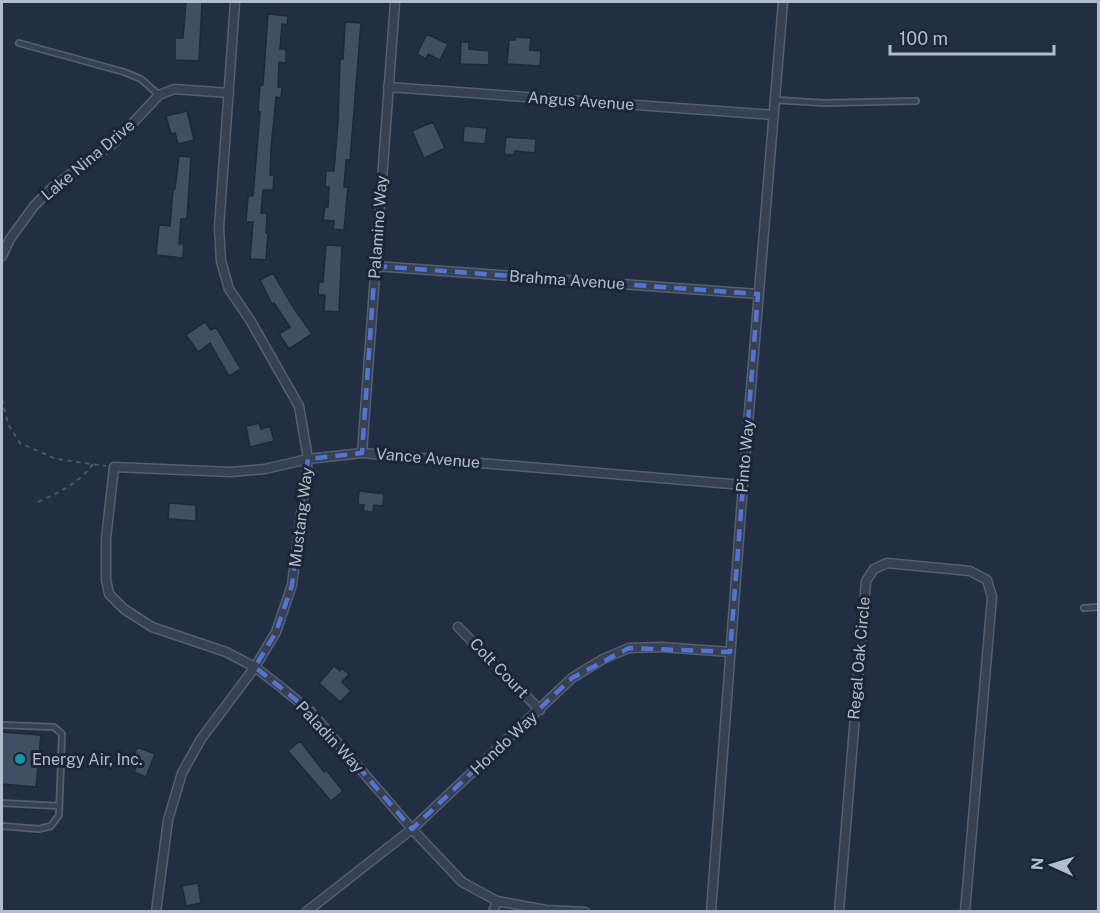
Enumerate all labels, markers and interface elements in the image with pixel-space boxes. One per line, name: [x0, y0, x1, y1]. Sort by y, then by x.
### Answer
scale bar: [890, 18, 1054, 56]
text: 100 m: [899, 28, 948, 49]
street label: Angus Avenue: [527, 88, 635, 114]
street label: Lake Nina Drive: [38, 116, 138, 204]
street label: Palamino Way: [365, 174, 391, 279]
street label: Brahma Avenue: [508, 266, 626, 294]
street label: Pinto Way: [732, 418, 758, 493]
street label: Vance Avenue: [375, 444, 481, 472]
street label: Mustang Way: [285, 465, 317, 568]
street label: Regal Oak Circle: [844, 596, 874, 720]
street label: Colt Court: [466, 634, 532, 702]
street label: Paladin Way: [292, 697, 368, 777]
street label: Hondo Way: [467, 707, 542, 779]
place label: Energy Air, Inc.: [32, 750, 143, 769]
marker: Energy Air, Inc.: [13, 752, 27, 766]
north arrow: [1022, 835, 1082, 895]
text: N: [1028, 857, 1047, 871]

